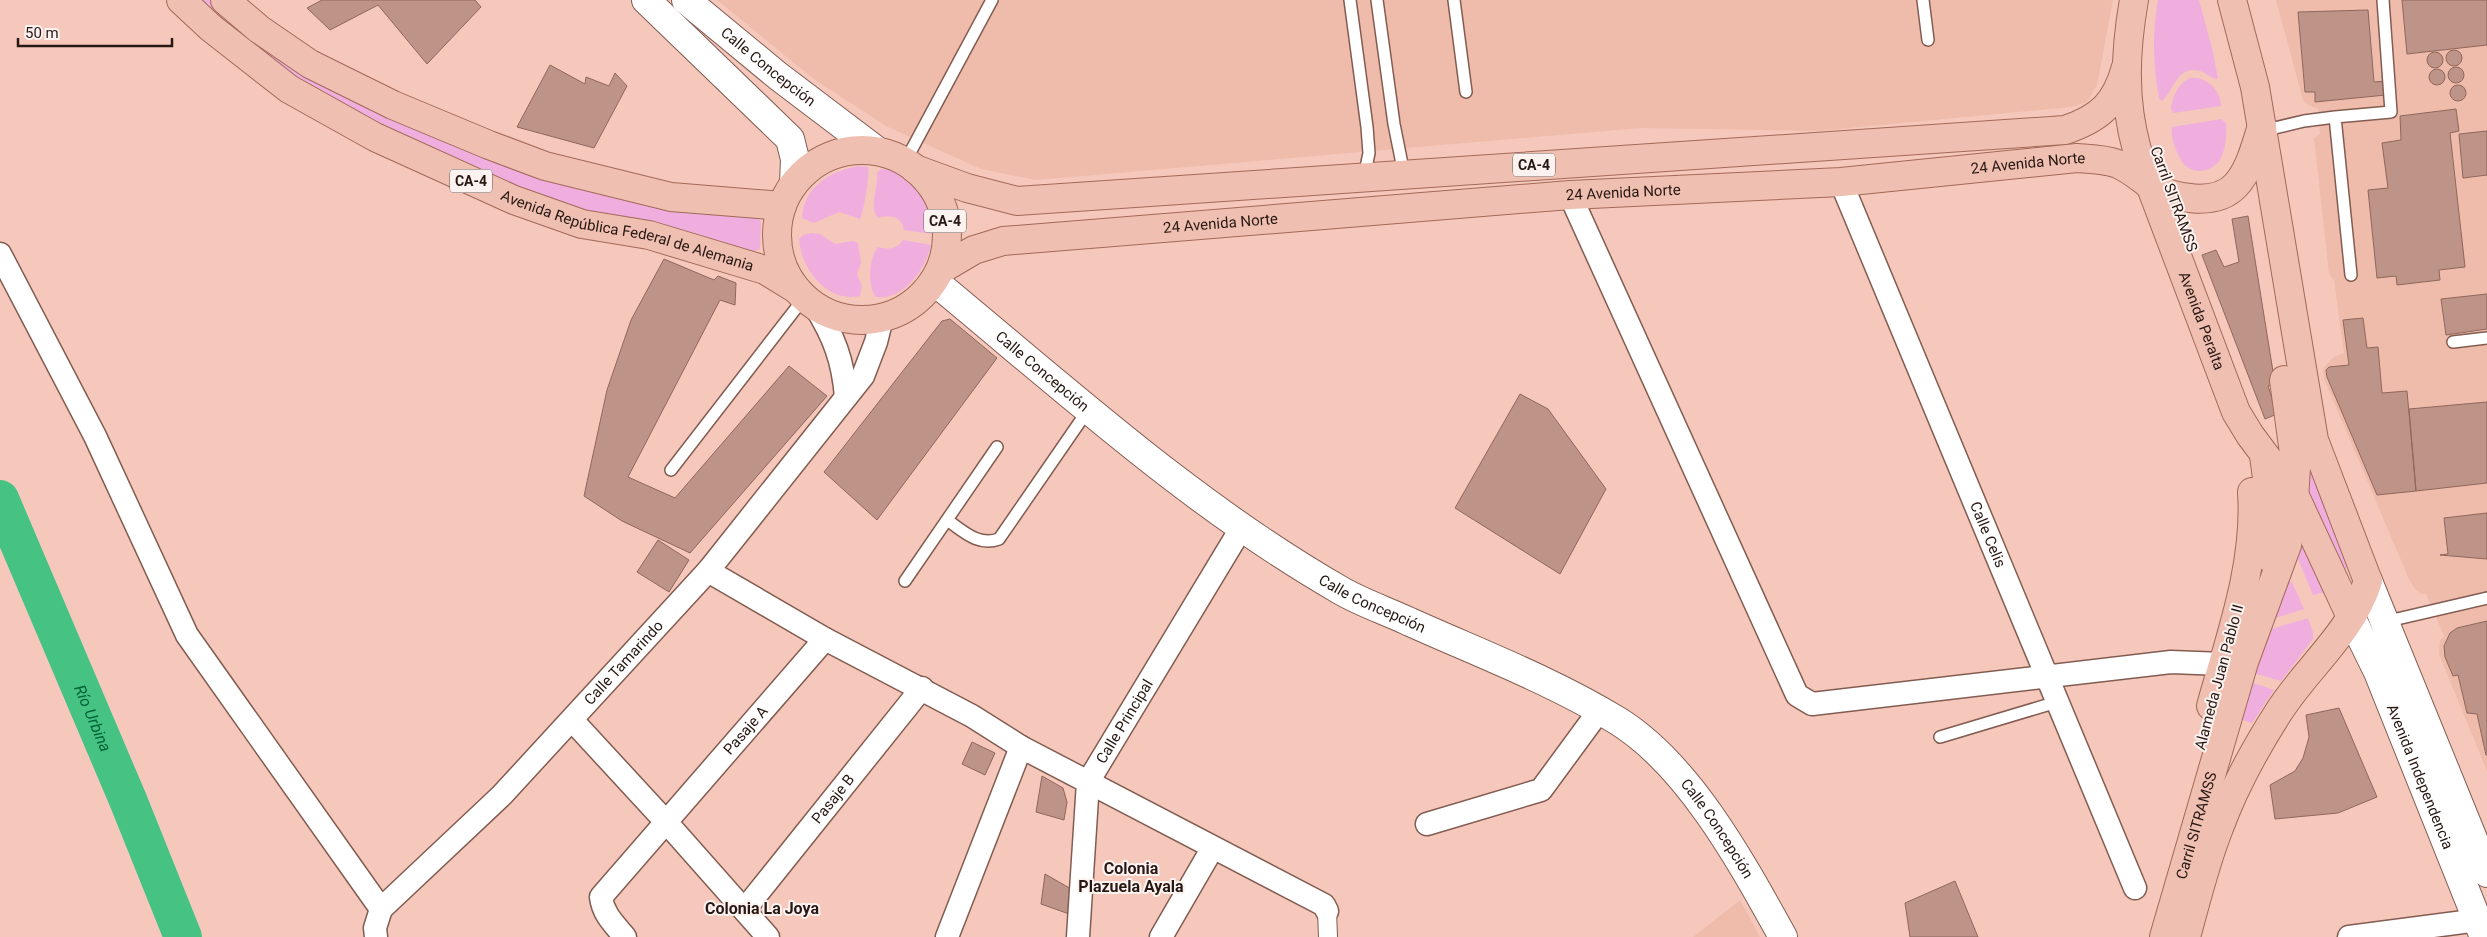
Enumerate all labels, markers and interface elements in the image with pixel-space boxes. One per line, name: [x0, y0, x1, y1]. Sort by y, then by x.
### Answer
scale bar: [18, 15, 171, 47]
text: 50 m: [25, 24, 59, 42]
street label: Calle Concepción: [717, 24, 819, 110]
street label: Carril SITRAMSS: [2147, 144, 2201, 254]
street label: 24 Avenida Norte: [1970, 149, 2086, 178]
road number: CA-4: [1513, 154, 1555, 176]
road number: CA-4: [450, 170, 492, 192]
street label: 24 Avenida Norte: [1565, 181, 1681, 204]
street label: Avenida República Federal de Alemania: [498, 186, 756, 275]
road number: CA-4: [924, 210, 966, 232]
street label: 24 Avenida Norte: [1162, 210, 1279, 237]
street label: Avenida Peralta: [2175, 269, 2228, 373]
street label: Calle Concepción: [992, 327, 1093, 416]
street label: Calle Celis: [1966, 499, 2010, 570]
street label: Calle Concepción: [1316, 571, 1428, 637]
street label: Alameda Juan Pablo II: [2191, 602, 2247, 752]
street label: Calle Tamarindo: [580, 617, 667, 709]
street label: Calle Principal: [1092, 676, 1157, 767]
water label: Río Urbina: [70, 682, 115, 755]
street label: Avenida Independencia: [2383, 701, 2457, 852]
street label: Pasaje A: [720, 702, 772, 758]
street label: Carril SITRAMSS: [2172, 770, 2221, 881]
street label: Pasaje B: [808, 771, 858, 827]
street label: Calle Concepción: [1677, 775, 1757, 882]
district label: Colonia Plazuela Ayala: [1078, 859, 1184, 896]
district label: Colonia La Joya: [705, 899, 819, 918]

